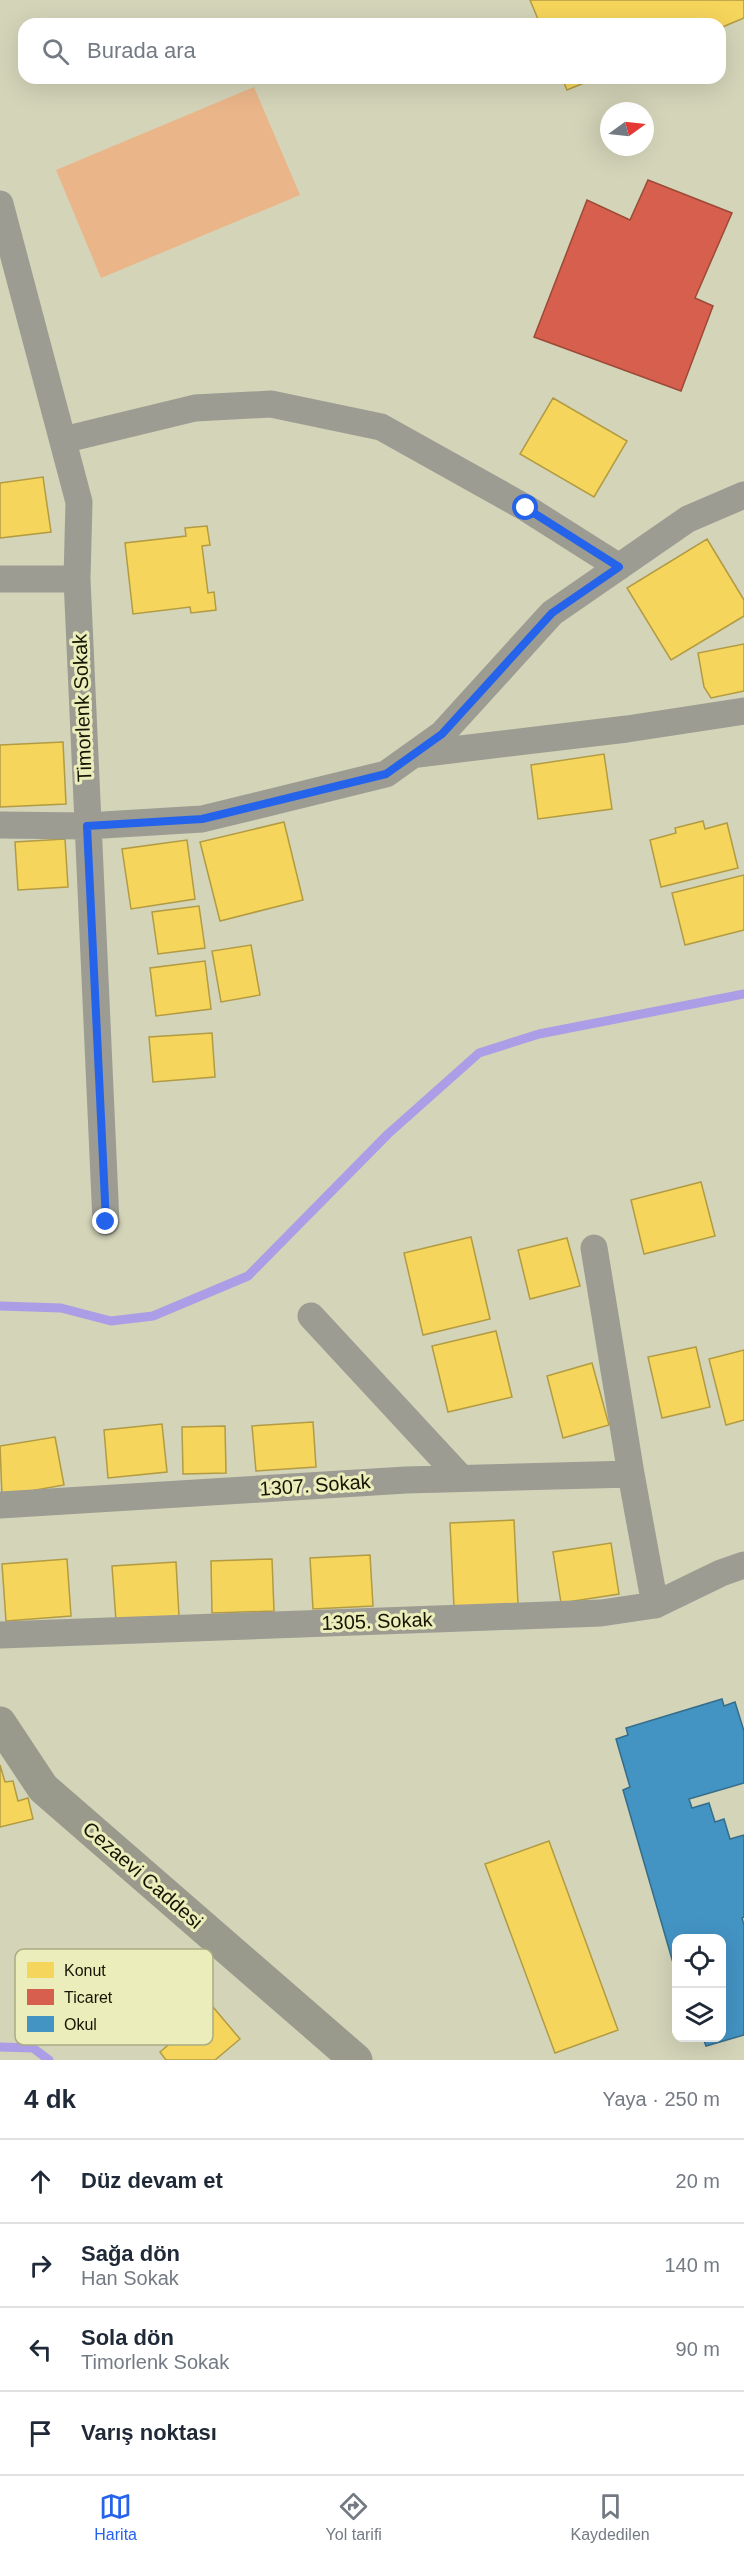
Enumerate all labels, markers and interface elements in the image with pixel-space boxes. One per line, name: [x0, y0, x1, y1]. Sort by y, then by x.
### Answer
search box: [18, 18, 726, 84]
icon: search: [39, 35, 72, 68]
text: Burada ara: [87, 38, 196, 63]
north arrow: [600, 102, 654, 156]
route start: [512, 494, 538, 520]
street label: Timorlenk Sokak: [68, 633, 96, 782]
route end: [92, 1208, 118, 1234]
street label: 1307. Sokak: [259, 1470, 372, 1500]
street label: 1305. Sokak: [321, 1608, 434, 1634]
street label: Cezaevi Caddesi: [79, 1817, 207, 1933]
map controls: [672, 1934, 726, 2042]
button: locate: [672, 1934, 726, 1988]
legend: [15, 1949, 213, 2045]
text: Konut: [64, 1962, 106, 1979]
button: layers: [672, 1988, 726, 2042]
text: Ticaret: [64, 1989, 113, 2006]
text: Okul: [64, 2016, 97, 2033]
text: 4 dk: [24, 2084, 76, 2114]
text: Yaya · 250 m: [603, 2088, 720, 2110]
icon: ahead: [24, 2165, 57, 2198]
text: Düz devam et: [81, 2168, 223, 2193]
text: 20 m: [676, 2170, 720, 2192]
text: Sağa dön: [81, 2241, 180, 2266]
icon: right: [24, 2249, 57, 2282]
text: 140 m: [664, 2254, 720, 2276]
text: Han Sokak: [81, 2267, 179, 2289]
text: Sola dön: [81, 2325, 174, 2350]
icon: left: [24, 2333, 57, 2366]
text: 90 m: [676, 2338, 720, 2360]
text: Timorlenk Sokak: [81, 2351, 229, 2373]
icon: arrive: [24, 2417, 57, 2450]
text: Varış noktası: [81, 2420, 217, 2445]
tab: Harita: [94, 2490, 137, 2544]
tab: Yol tarifi: [326, 2490, 382, 2544]
tab: Kaydedilen: [571, 2490, 650, 2544]

